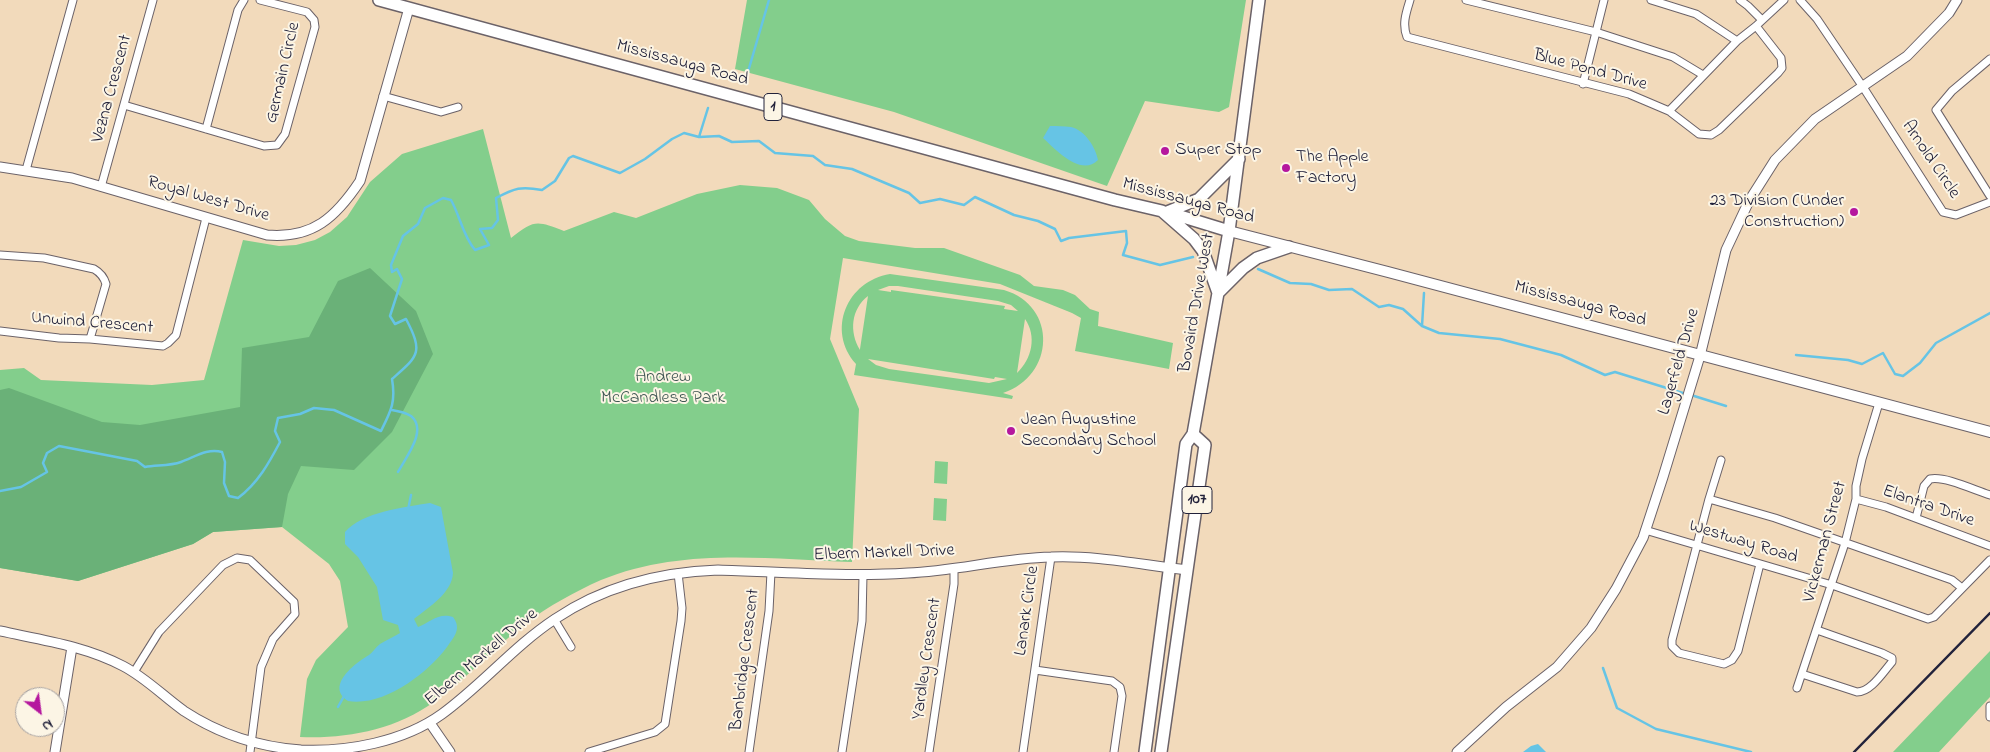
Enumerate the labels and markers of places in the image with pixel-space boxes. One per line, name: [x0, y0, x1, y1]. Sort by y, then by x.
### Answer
place label: Super Stop: [1175, 140, 1261, 162]
marker: Super Stop: [1159, 145, 1171, 157]
place label: The Apple Factory: [1296, 147, 1369, 190]
marker: The Apple Factory: [1280, 162, 1292, 174]
place label: 23 Division (Under Construction): [1710, 191, 1844, 233]
marker: 23 Division (Under Construction): [1848, 206, 1860, 218]
place label: Jean Augustine Secondary School: [1021, 410, 1156, 452]
marker: Jean Augustine Secondary School: [1005, 425, 1017, 437]

